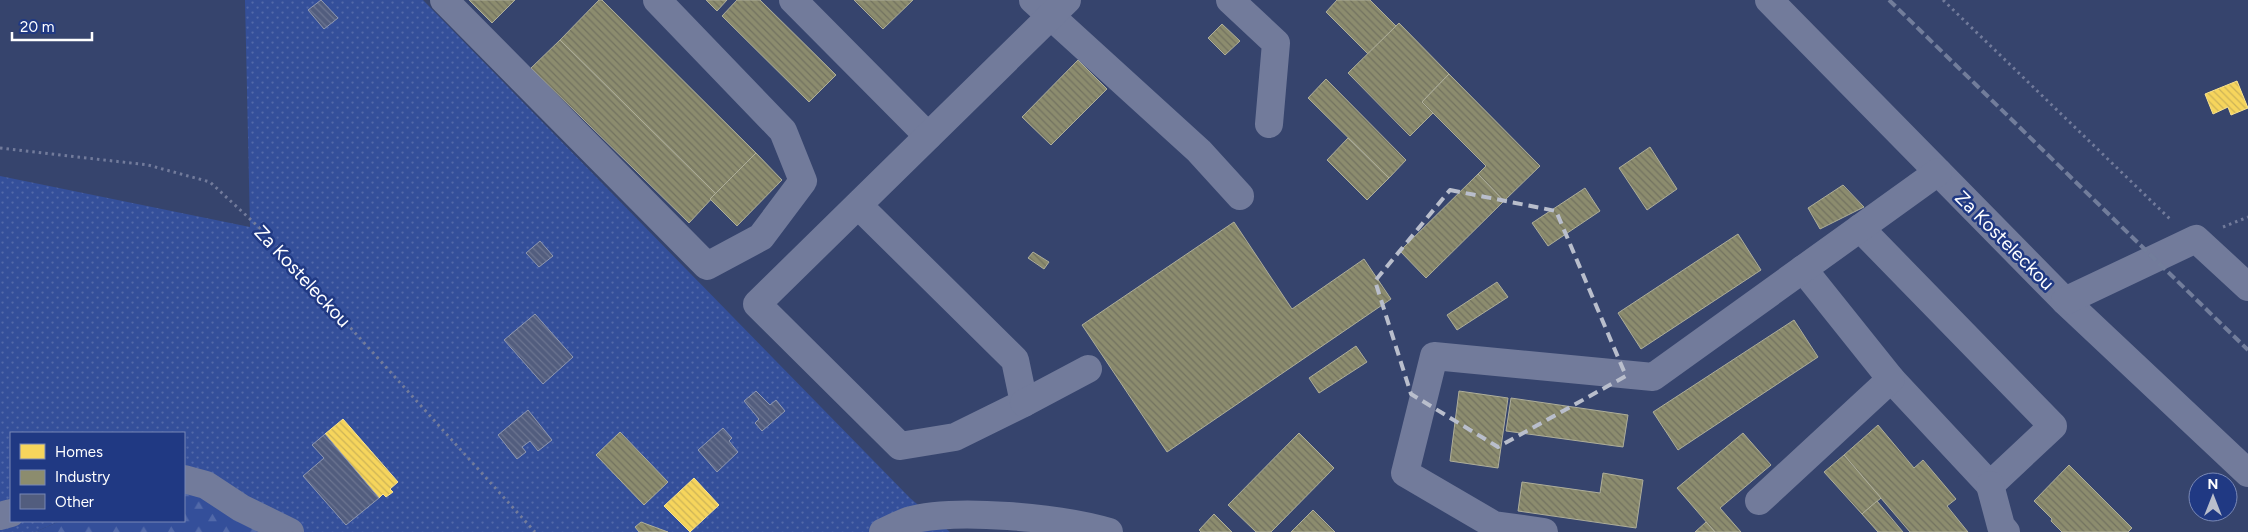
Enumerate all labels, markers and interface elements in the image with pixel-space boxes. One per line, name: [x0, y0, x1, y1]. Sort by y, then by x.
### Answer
scale bar: [12, 10, 92, 42]
text: 20 m: [20, 18, 54, 36]
street label: Za Kosteleckou: [1950, 186, 2059, 295]
street label: Za Kosteleckou: [250, 221, 356, 332]
legend: [10, 432, 185, 522]
text: Homes: [55, 443, 103, 461]
text: Industry: [55, 468, 110, 486]
north arrow: [2188, 472, 2238, 522]
text: N: [2208, 476, 2218, 493]
text: Other: [55, 493, 94, 511]

